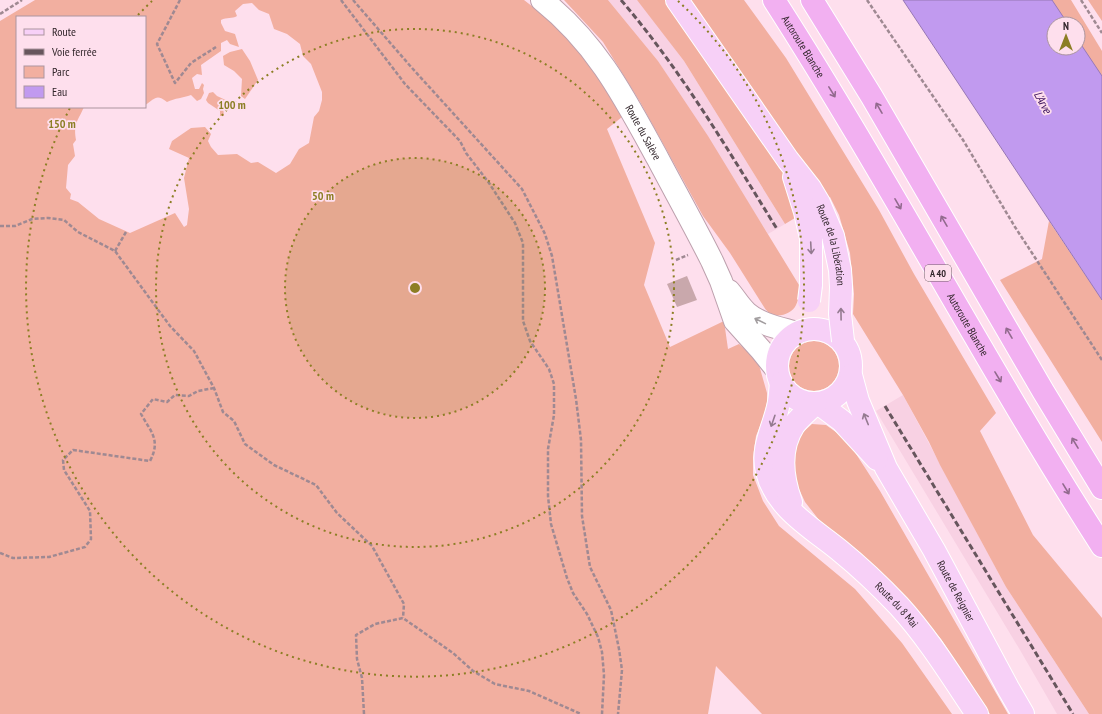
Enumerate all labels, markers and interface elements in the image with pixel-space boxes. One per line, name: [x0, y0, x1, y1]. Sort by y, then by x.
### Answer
street label: Autoroute Blanche: [779, 13, 828, 80]
legend: [16, 16, 146, 108]
north arrow: [1046, 16, 1086, 56]
text: N: [1063, 19, 1069, 33]
text: Route: [52, 24, 76, 39]
text: Voie ferrée: [51, 44, 97, 59]
text: Parc: [52, 64, 70, 79]
text: Eau: [52, 84, 67, 99]
one-way arrow: [829, 86, 837, 98]
water label: L'Arve: [1031, 88, 1056, 117]
text: 100 m: [218, 97, 246, 112]
street label: Route du Salève: [622, 102, 664, 163]
one-way arrow: [874, 102, 882, 114]
text: 150 m: [48, 116, 76, 131]
text: 50 m: [312, 188, 334, 203]
one-way arrow: [895, 198, 903, 210]
street label: Route de la Libération: [813, 202, 848, 286]
one-way arrow: [940, 215, 948, 227]
one-way arrow: [808, 241, 815, 254]
road number: A 40: [925, 265, 951, 281]
centre of rings: [408, 281, 422, 295]
street label: Autoroute Blanche: [944, 290, 992, 359]
one-way arrow: [837, 308, 844, 321]
one-way arrow: [754, 317, 766, 324]
one-way arrow: [1005, 327, 1013, 339]
one-way arrow: [995, 371, 1003, 383]
one-way arrow: [862, 414, 869, 426]
one-way arrow: [769, 415, 777, 427]
one-way arrow: [1070, 437, 1079, 448]
one-way arrow: [1062, 483, 1070, 495]
street label: Route de Reignier: [934, 558, 978, 624]
street label: Route du 8 Mai: [872, 579, 921, 630]

